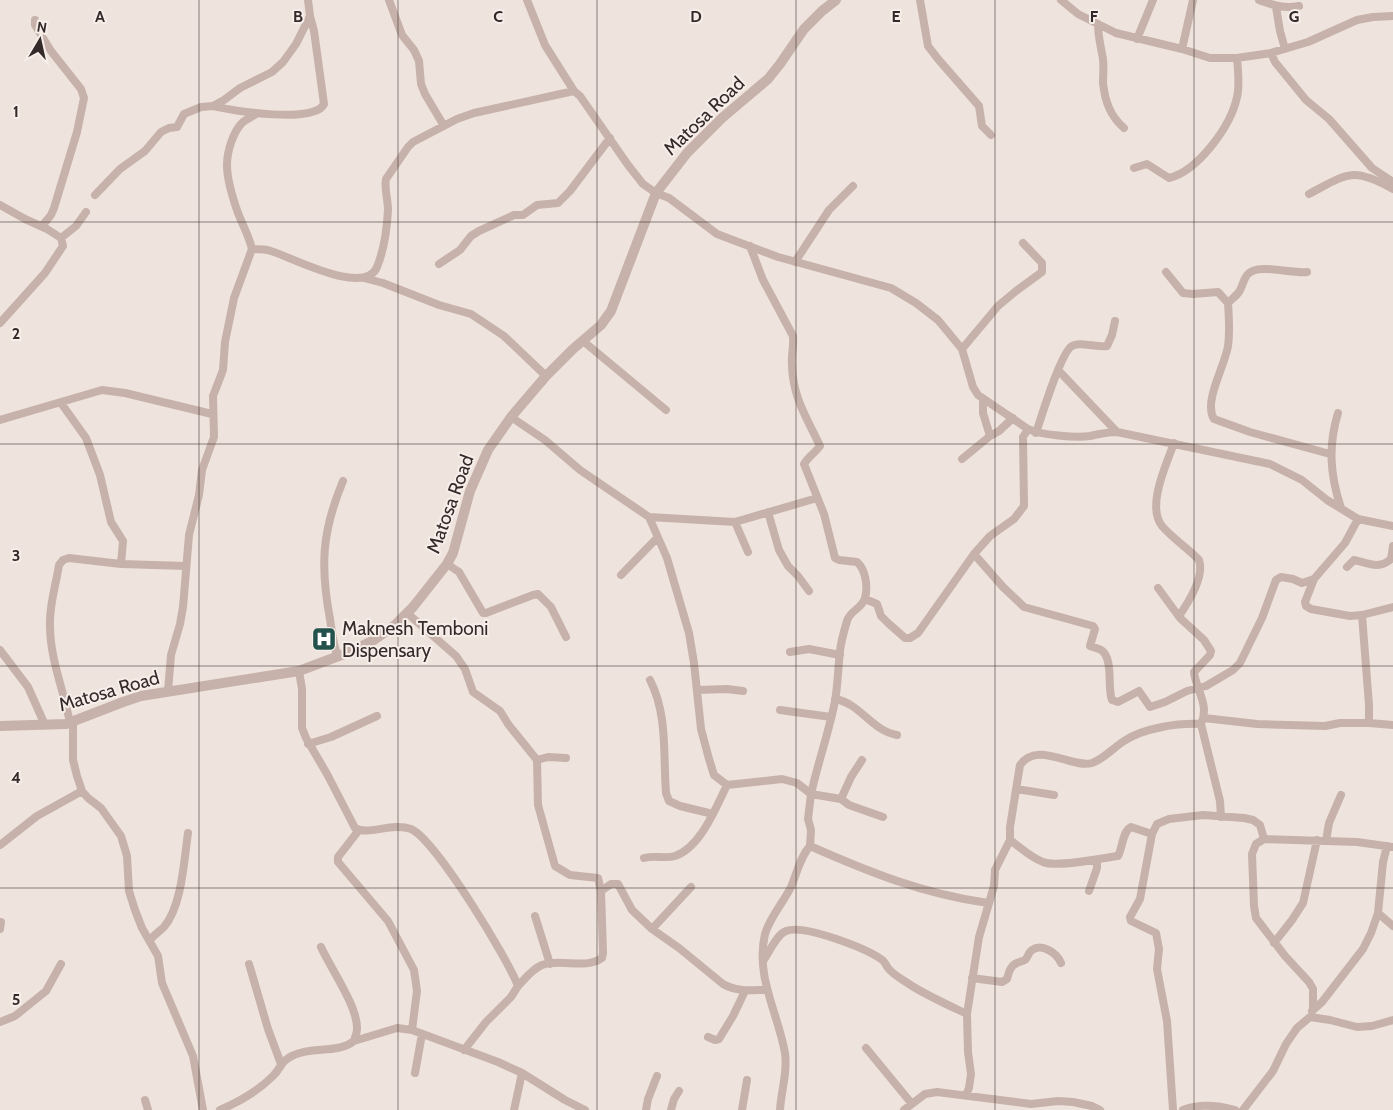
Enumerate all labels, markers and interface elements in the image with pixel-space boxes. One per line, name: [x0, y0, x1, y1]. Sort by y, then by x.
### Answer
text: A: [95, 7, 105, 26]
text: B: [293, 7, 303, 26]
text: C: [493, 7, 503, 26]
text: D: [690, 7, 702, 26]
text: E: [891, 7, 901, 26]
text: F: [1090, 7, 1099, 26]
text: G: [1289, 7, 1299, 26]
north arrow: [15, 15, 65, 65]
text: N: [36, 17, 48, 37]
street label: Matosa Road: [659, 72, 749, 160]
text: 1: [13, 102, 19, 121]
text: 2: [12, 324, 20, 343]
street label: Matosa Road: [421, 451, 479, 557]
text: 3: [12, 546, 20, 565]
place label: Maknesh Temboni Dispensary: [342, 617, 488, 662]
hospital icon: Maknesh Temboni Dispensary: [311, 626, 337, 652]
street label: Matosa Road: [56, 666, 162, 716]
text: 4: [11, 768, 21, 787]
text: 5: [12, 990, 20, 1009]

